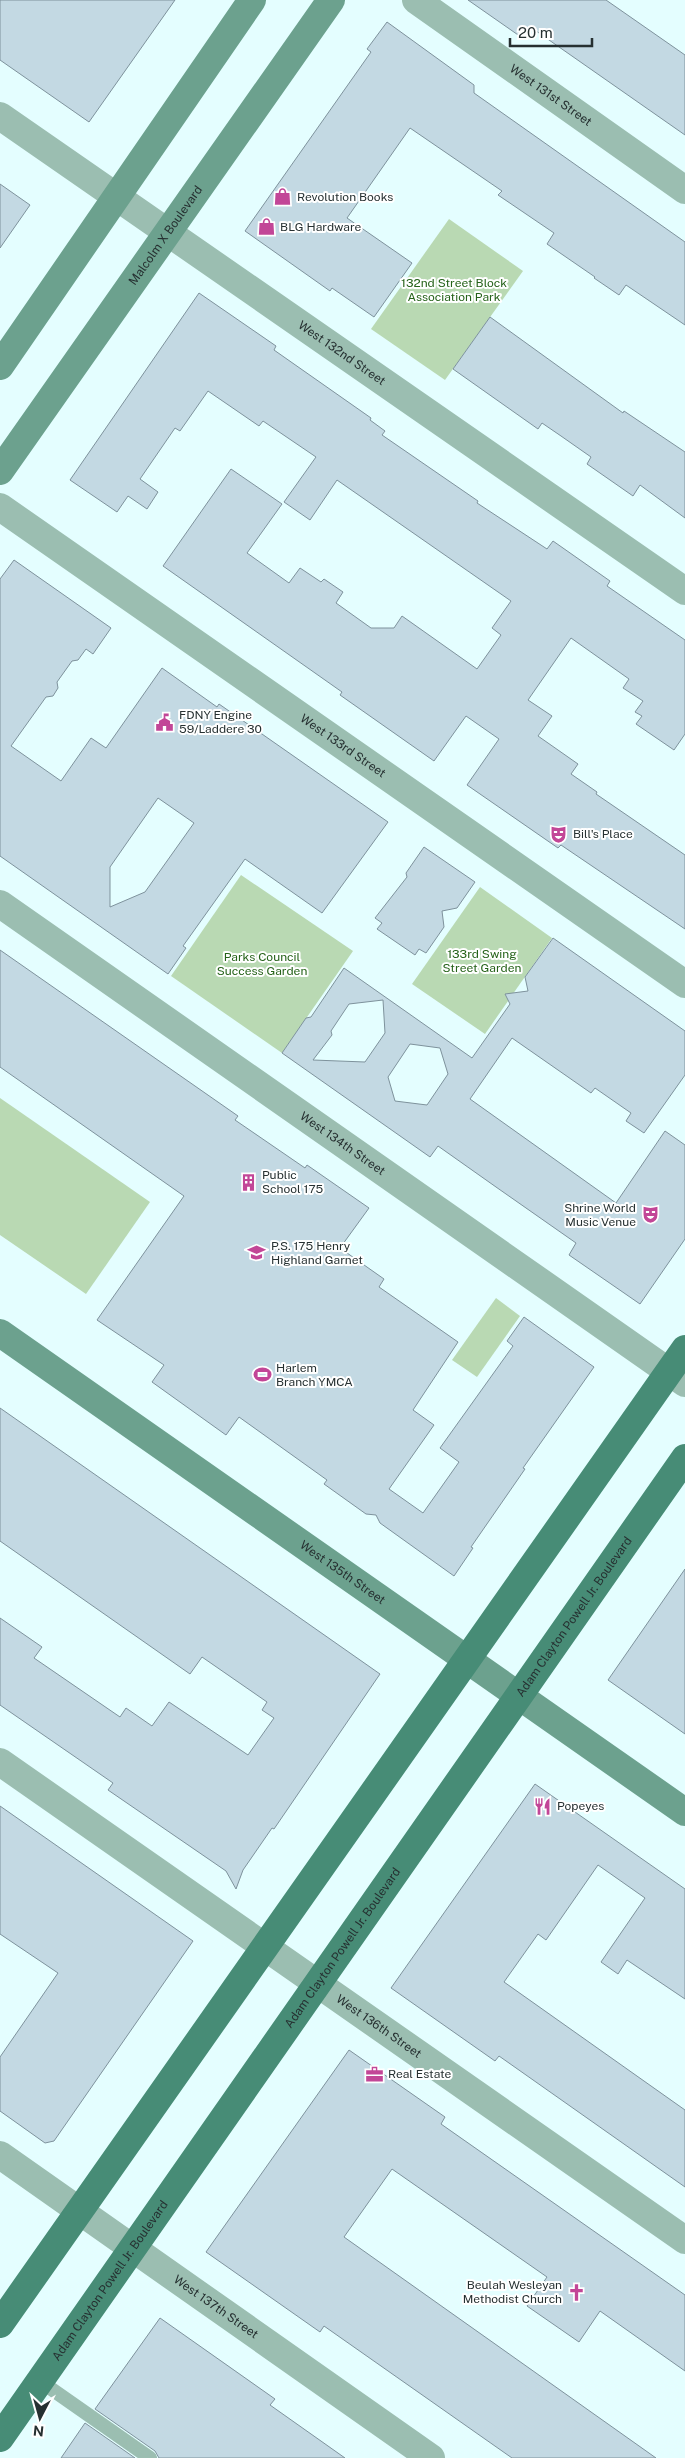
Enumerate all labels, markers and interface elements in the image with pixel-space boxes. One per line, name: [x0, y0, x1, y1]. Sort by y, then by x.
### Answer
scale bar: [510, 15, 592, 47]
text: 20 m: [518, 24, 553, 41]
street label: West 131st Street: [507, 61, 595, 129]
street label: Malcolm X Boulevard: [126, 183, 205, 288]
shop icon: Revolution Books: [273, 187, 293, 207]
place label: Revolution Books: [297, 190, 393, 204]
shop icon: BLG Hardware: [256, 217, 276, 237]
place label: BLG Hardware: [280, 220, 362, 234]
park label: 132nd Street Block Association Park: [401, 276, 507, 304]
street label: West 132nd Street: [296, 318, 388, 388]
place label: FDNY Engine 59/Laddere 30: [179, 708, 262, 736]
street label: West 133rd Street: [298, 711, 389, 781]
public building icon: FDNY Engine 59/Laddere 30: [155, 712, 175, 732]
theatre icon: Bill's Place: [549, 824, 569, 844]
place label: Bill's Place: [573, 827, 633, 841]
park label: 133rd Swing Street Garden: [443, 947, 522, 975]
park label: Parks Council Success Garden: [217, 950, 307, 978]
street label: West 134th Street: [297, 1109, 388, 1178]
place label: Public School 175: [262, 1168, 324, 1196]
building icon: Public School 175: [238, 1172, 258, 1192]
place label: Shrine World Music Venue: [564, 1201, 636, 1229]
theatre icon: Shrine World Music Venue: [640, 1205, 660, 1225]
place label: P.S. 175 Henry Highland Garnet: [271, 1239, 363, 1267]
school or university icon: P.S. 175 Henry Highland Garnet: [247, 1243, 267, 1263]
place label: Harlem Branch YMCA: [276, 1361, 353, 1389]
sports icon: Harlem Branch YMCA: [252, 1365, 272, 1385]
street label: Adam Clayton Powell Jr. Boulevard: [513, 1534, 635, 1699]
street label: West 135th Street: [297, 1538, 388, 1607]
restaurant icon: Popeyes: [533, 1796, 553, 1816]
place label: Popeyes: [557, 1799, 604, 1813]
street label: Adam Clayton Powell Jr. Boulevard: [282, 1865, 403, 2031]
street label: West 136th Street: [334, 1992, 424, 2061]
office icon: Real Estate: [364, 2064, 384, 2084]
place label: Real Estate: [388, 2067, 452, 2081]
street label: Adam Clayton Powell Jr. Boulevard: [49, 2198, 171, 2363]
street label: West 137th Street: [171, 2272, 261, 2342]
place label: Beulah Wesleyan Methodist Church: [463, 2278, 562, 2306]
church icon: Beulah Wesleyan Methodist Church: [566, 2282, 586, 2302]
north arrow: [15, 2393, 65, 2443]
text: N: [32, 2422, 45, 2439]

